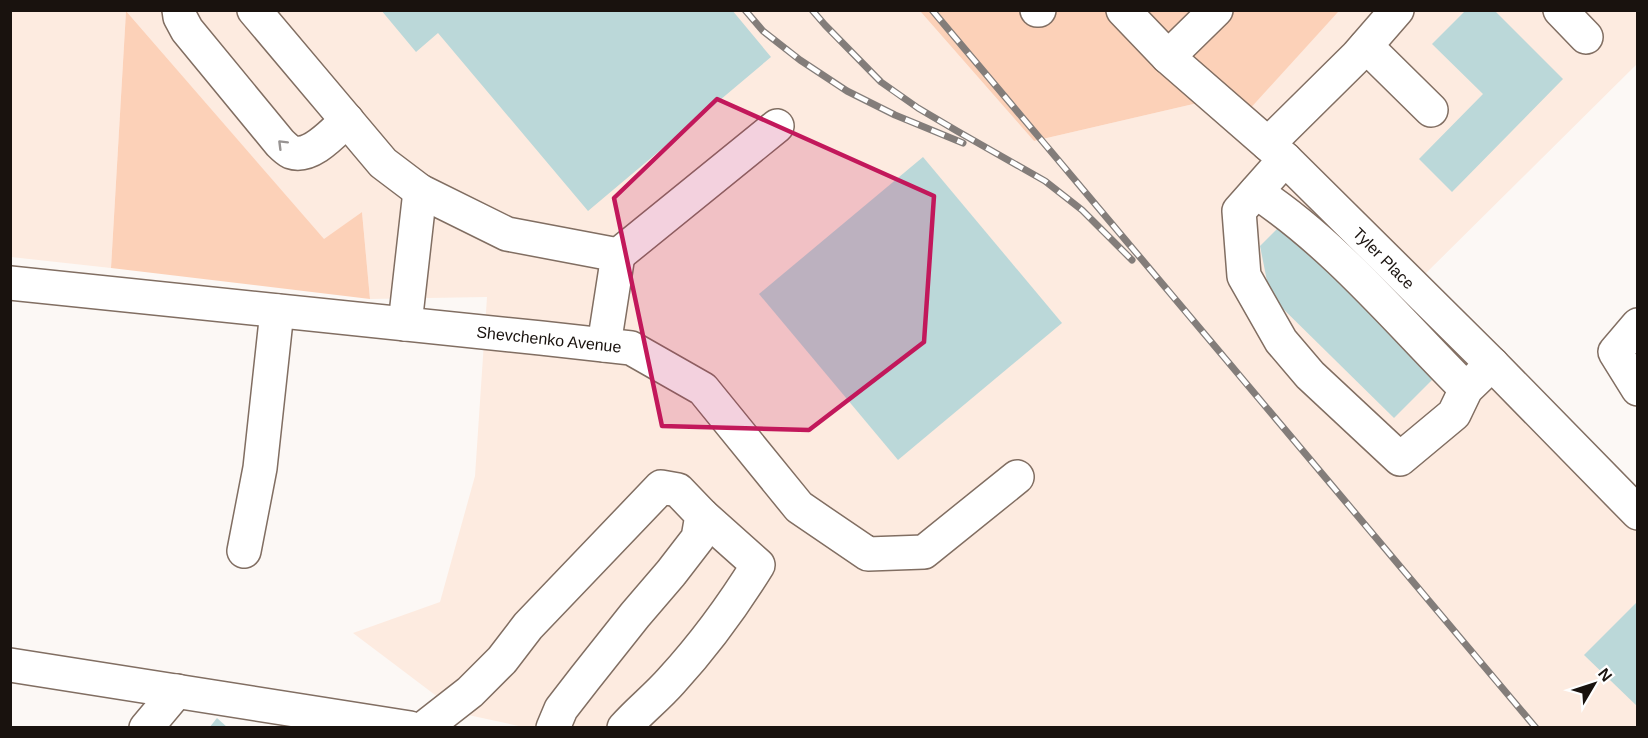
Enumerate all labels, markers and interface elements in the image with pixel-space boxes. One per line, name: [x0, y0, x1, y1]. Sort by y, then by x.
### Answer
one-way arrow: [279, 140, 289, 151]
street label: Tyler Place: [1350, 224, 1418, 292]
street label: Shevchenko Avenue: [476, 323, 622, 356]
north arrow: [1564, 654, 1624, 714]
text: N: [1595, 665, 1616, 685]

